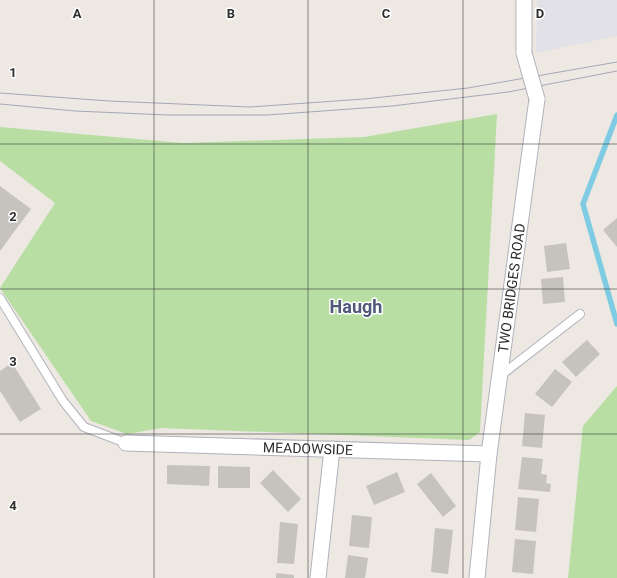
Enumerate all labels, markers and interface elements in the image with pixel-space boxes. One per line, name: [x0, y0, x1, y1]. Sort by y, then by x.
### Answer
text: A: [73, 6, 82, 21]
text: B: [227, 6, 235, 21]
text: C: [382, 6, 391, 21]
text: D: [536, 6, 544, 21]
text: 1: [9, 65, 17, 80]
text: 2: [9, 209, 17, 224]
street label: TWO BRIDGES ROAD: [495, 223, 528, 354]
district label: Haugh: [330, 296, 382, 317]
text: 3: [9, 354, 17, 369]
street label: MEADOWSIDE: [263, 439, 353, 458]
text: 4: [9, 498, 17, 513]

